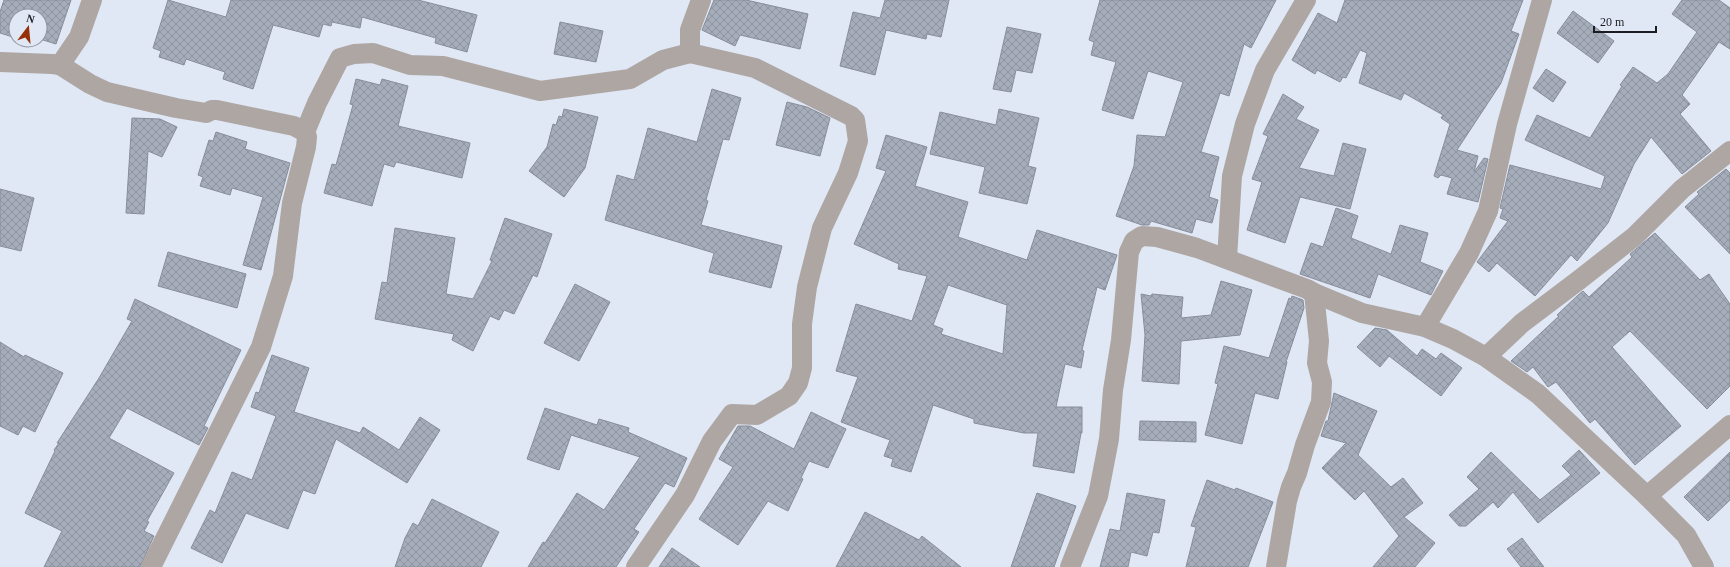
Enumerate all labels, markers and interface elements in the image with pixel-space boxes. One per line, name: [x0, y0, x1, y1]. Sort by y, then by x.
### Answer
north arrow: [8, 8, 48, 48]
scale bar: [1594, 8, 1656, 34]
text: N: [25, 12, 36, 25]
text: 20 m: [1600, 15, 1625, 29]

